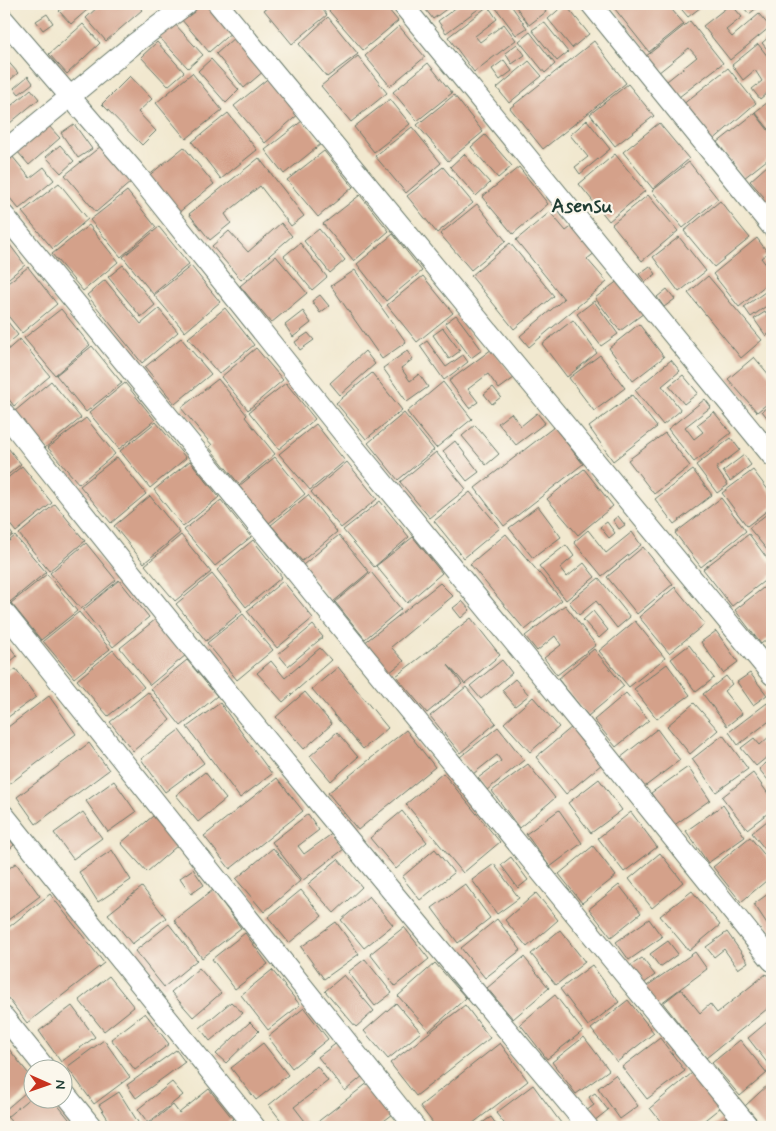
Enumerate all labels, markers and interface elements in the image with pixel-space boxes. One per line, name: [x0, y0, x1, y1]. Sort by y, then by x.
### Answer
district label: Asensu: [551, 193, 613, 220]
north arrow: [22, 1058, 72, 1108]
text: N: [51, 1079, 69, 1089]

